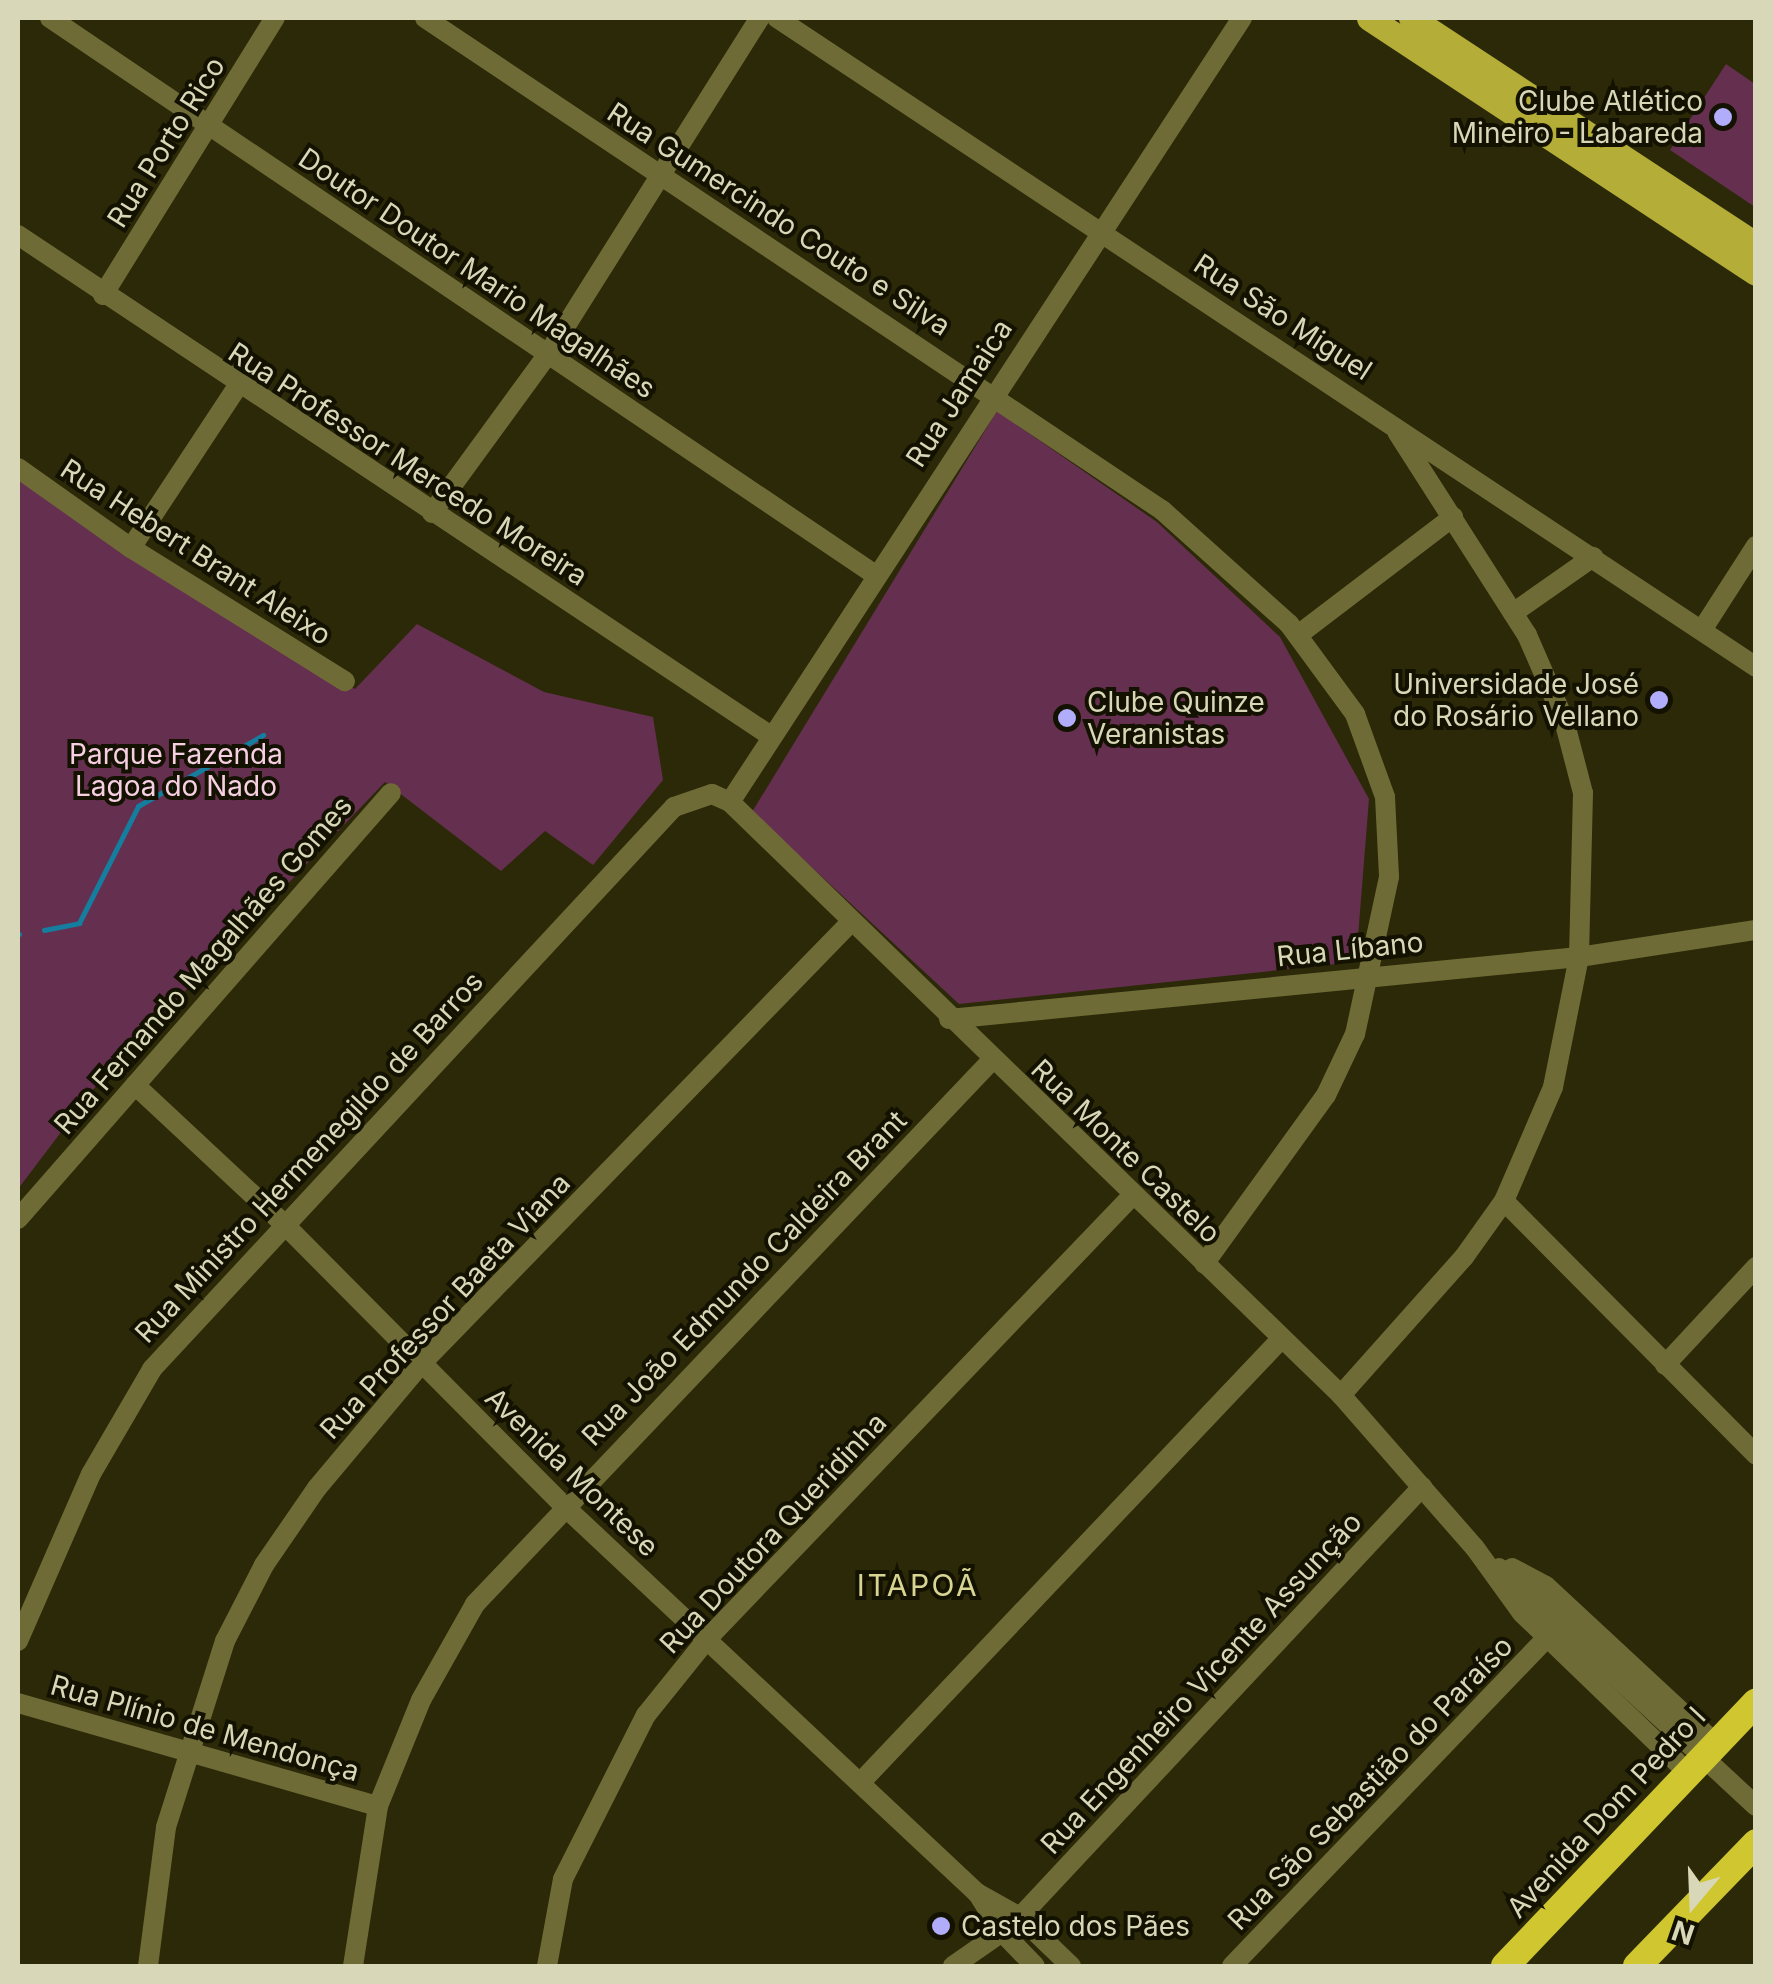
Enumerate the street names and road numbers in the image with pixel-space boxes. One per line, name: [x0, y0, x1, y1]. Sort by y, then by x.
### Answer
street label: Rua Porto Rico: [100, 50, 232, 234]
street label: Rua Gumercindo Couto e Silva: [601, 95, 957, 343]
street label: Doutor Doutor Mario Magalhães: [292, 141, 662, 405]
street label: Rua São Miguel: [1188, 247, 1378, 387]
street label: Rua Jamaica: [899, 313, 1019, 473]
street label: Rua Professor Mercedo Moreira: [222, 335, 594, 593]
street label: Rua Hebert Brant Aleixo: [55, 452, 337, 652]
street label: Rua Fernando Magalhães Gomes: [47, 789, 359, 1141]
street label: Rua Líbano: [1275, 925, 1425, 973]
street label: Rua Ministro Hermenegildo de Barros: [128, 965, 490, 1349]
street label: Rua Monte Castelo: [1025, 1052, 1227, 1250]
street label: Rua João Edmundo Caldeira Brant: [575, 1104, 913, 1452]
street label: Rua Professor Baeta Viana: [313, 1166, 577, 1446]
street label: Avenida Montese: [478, 1381, 666, 1563]
street label: Rua Doutora Queridinha: [653, 1406, 893, 1660]
street label: Rua Engenheiro Vicente Assunção: [1034, 1505, 1368, 1861]
street label: Rua São Sebastião do Paraíso: [1221, 1629, 1519, 1937]
street label: Rua Plínio de Mendonça: [47, 1668, 363, 1788]
street label: Avenida Dom Pedro I: [1500, 1700, 1712, 1924]

